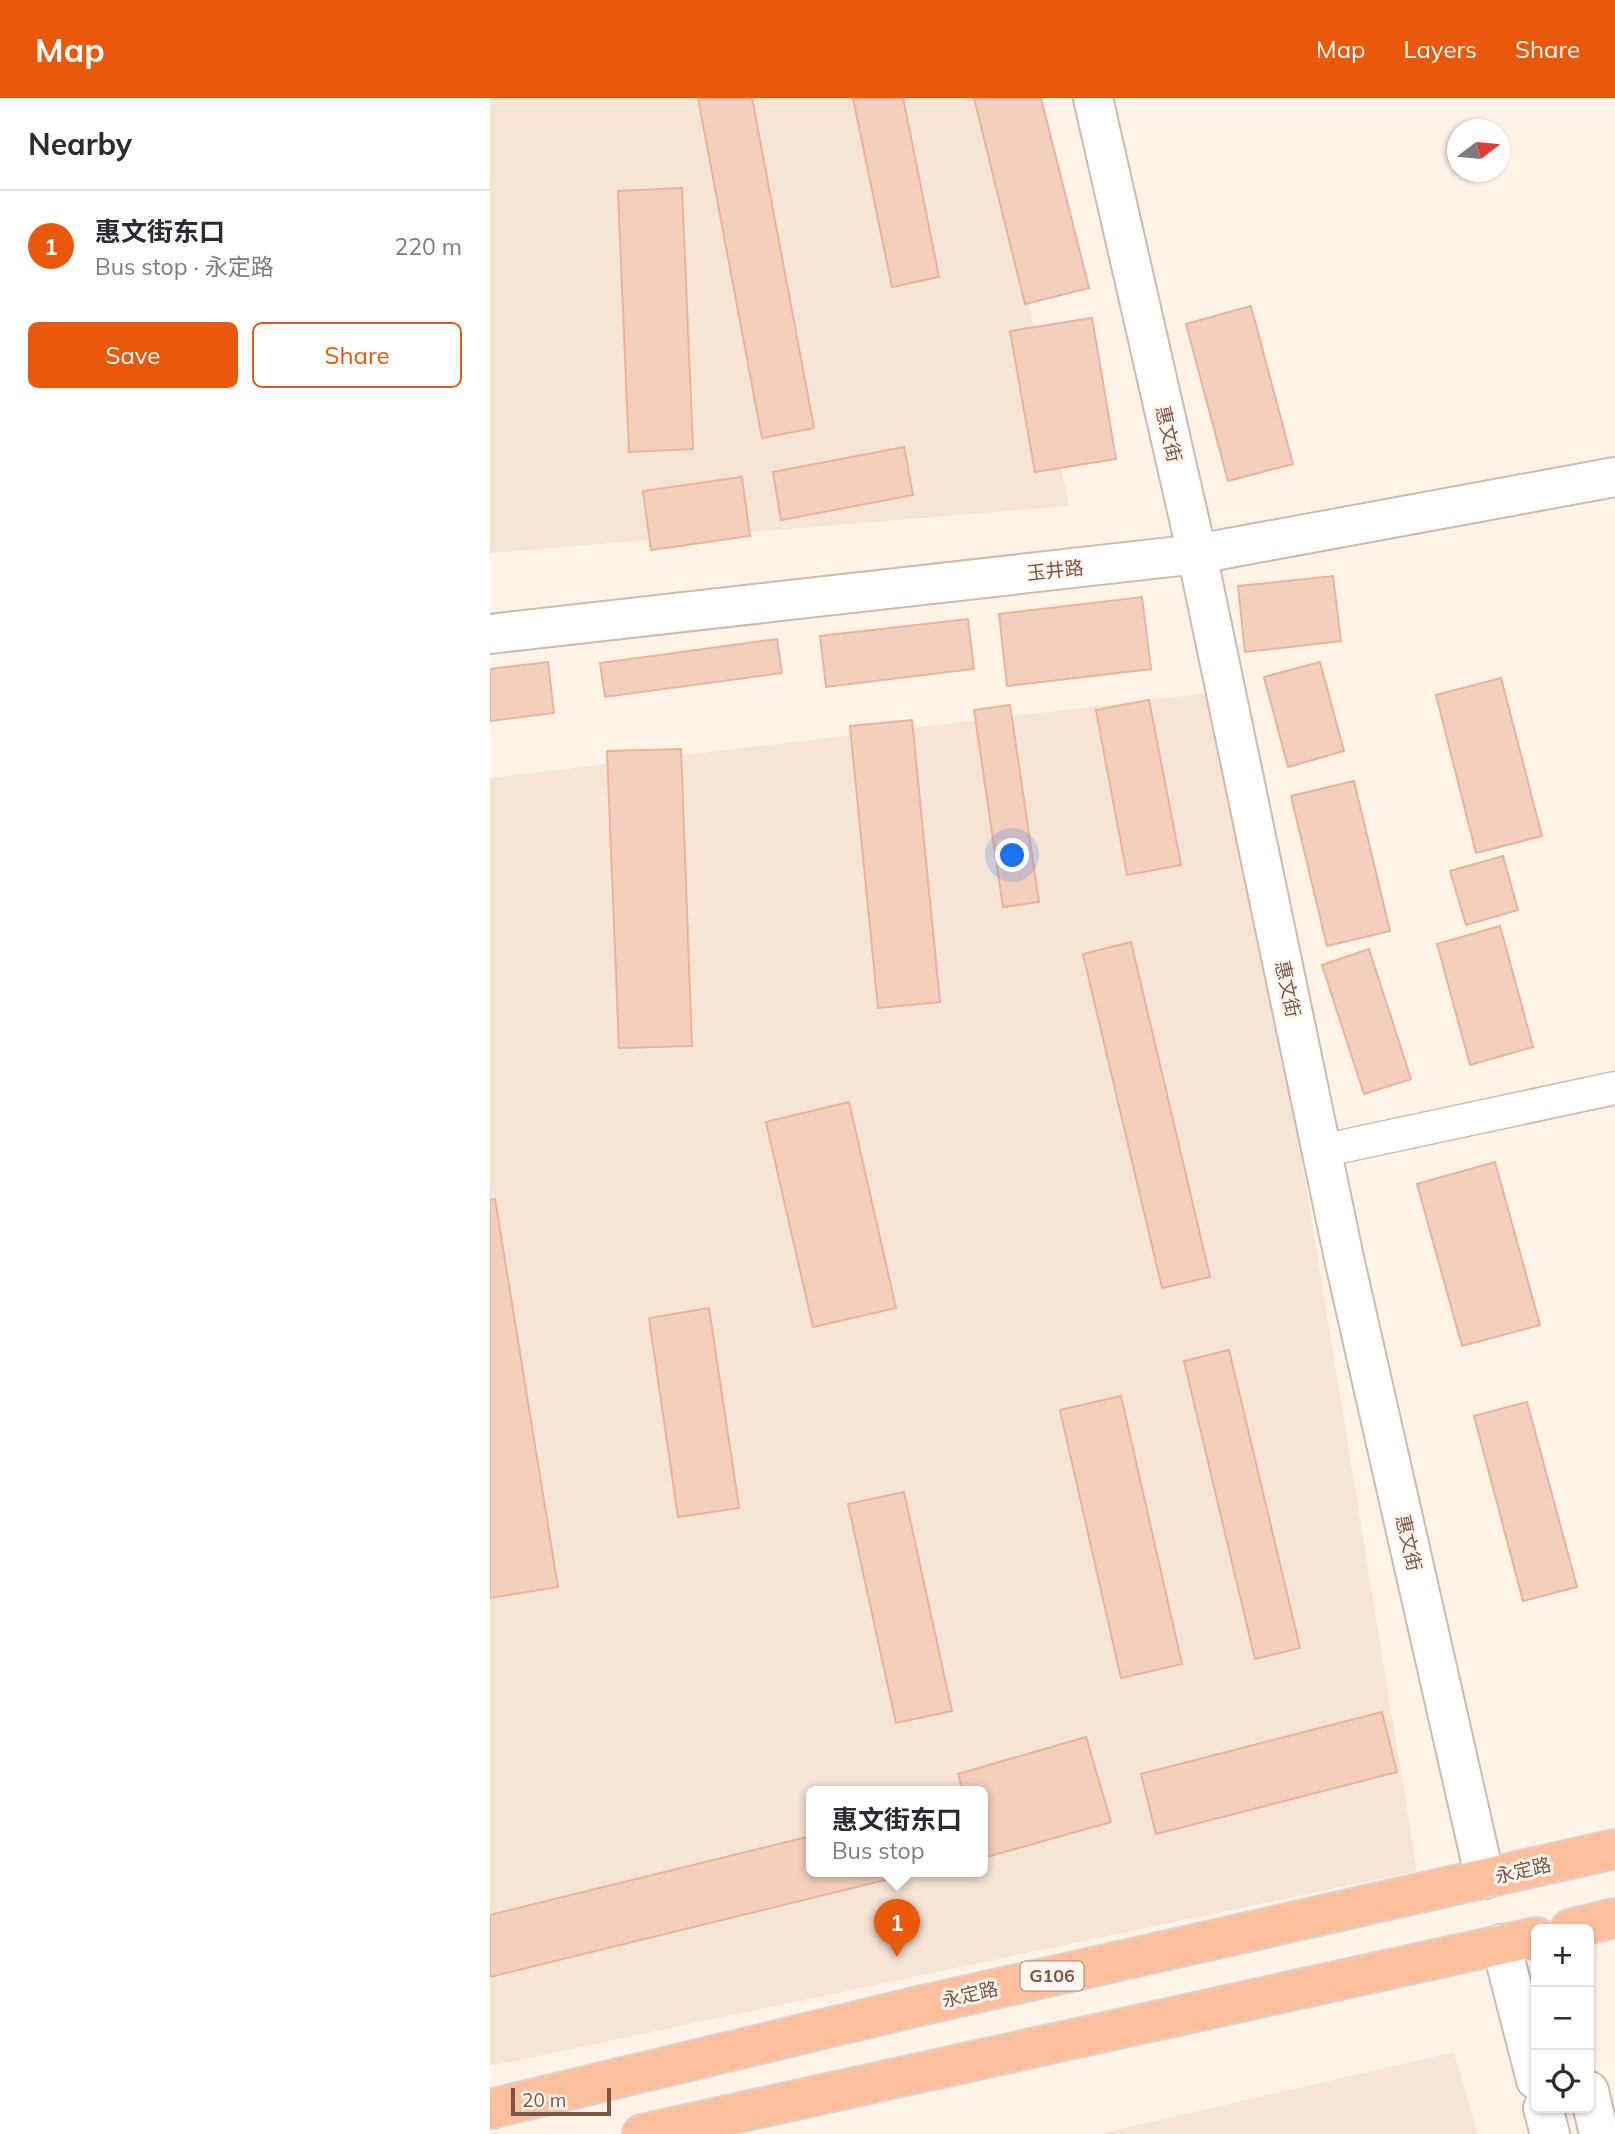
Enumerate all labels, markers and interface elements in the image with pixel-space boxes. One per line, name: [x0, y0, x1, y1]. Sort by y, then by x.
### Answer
text: Map: [35, 29, 105, 70]
text: Map: [1316, 34, 1365, 64]
text: Layers: [1403, 34, 1477, 64]
text: Share: [1515, 34, 1580, 64]
north arrow: [1447, 119, 1510, 182]
text: Nearby: [28, 125, 132, 163]
text: 惠文街东口: [95, 215, 225, 248]
text: 1: [44, 232, 58, 261]
text: 220 m: [394, 232, 462, 261]
text: Bus stop · 永定路: [95, 252, 274, 281]
button: Save: [28, 322, 238, 388]
button: Share: [252, 322, 462, 388]
street label: 惠文街: [1151, 404, 1187, 464]
street label: 玉井路: [1025, 555, 1085, 585]
your location: [995, 838, 1029, 872]
street label: 惠文街: [1270, 959, 1306, 1019]
street label: 惠文街: [1391, 1513, 1427, 1573]
popup: [806, 1786, 988, 1877]
text: 惠文街东口: [832, 1803, 962, 1836]
text: Bus stop: [832, 1836, 924, 1865]
street label: 永定路: [1493, 1852, 1553, 1888]
pin: 1: [874, 1899, 920, 1957]
map controls: [1531, 1924, 1594, 2113]
button: +: [1531, 1924, 1594, 1987]
road number: G106: [1020, 1962, 1084, 1990]
street label: 永定路: [940, 1976, 1000, 2012]
button: −: [1531, 1987, 1594, 2050]
button: locate: [1531, 2050, 1594, 2113]
scale bar: [511, 2085, 611, 2117]
text: 20 m: [522, 2088, 566, 2112]

